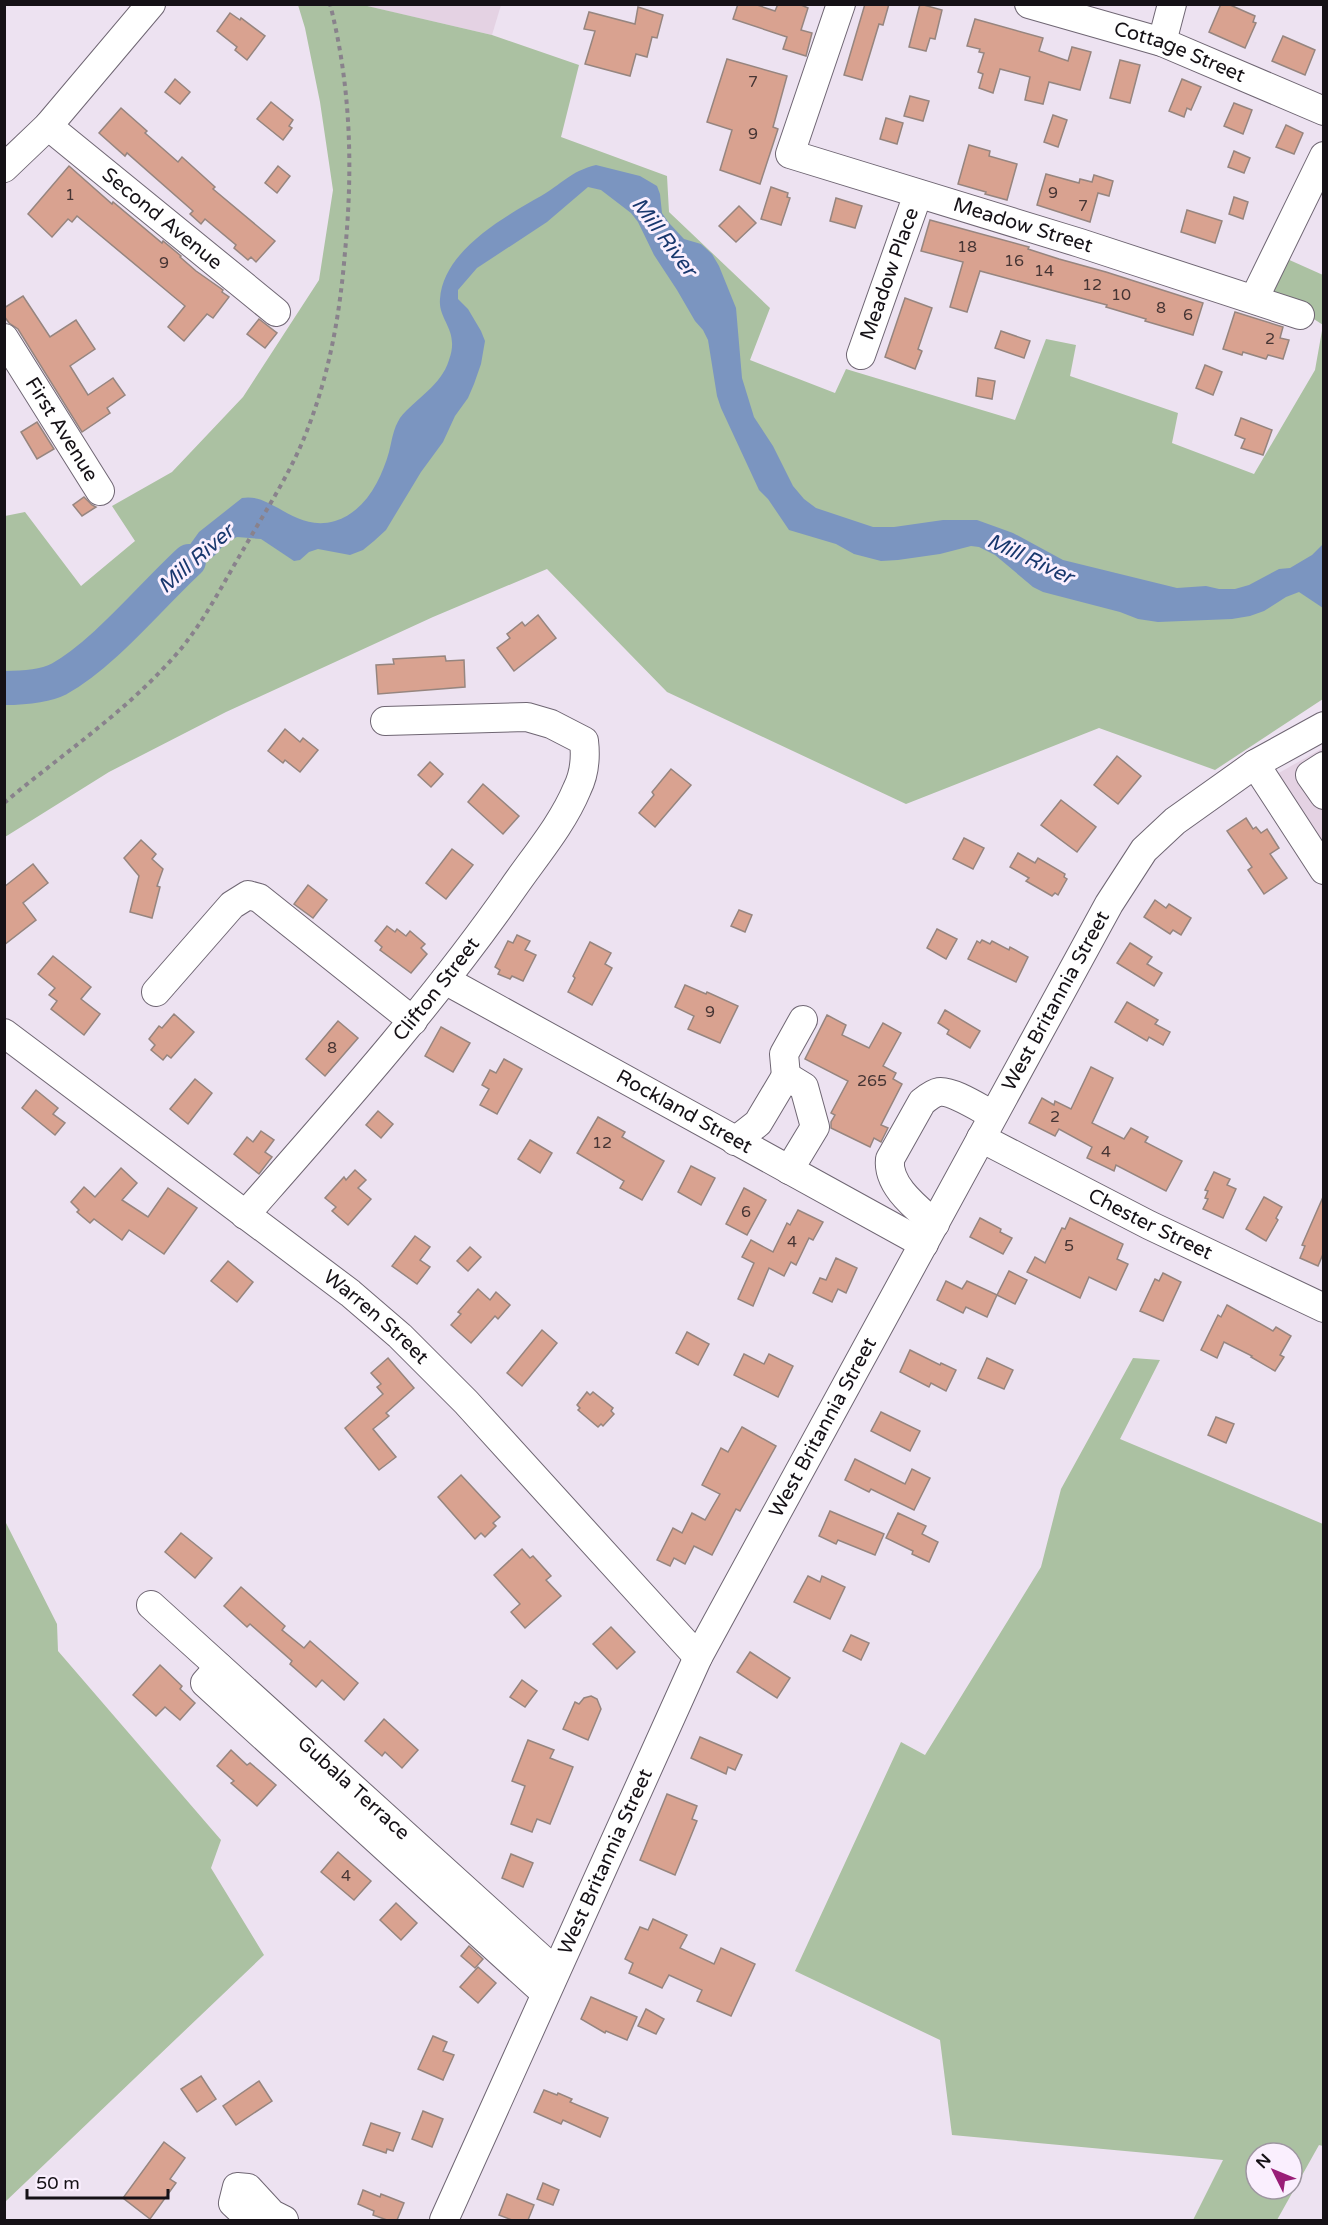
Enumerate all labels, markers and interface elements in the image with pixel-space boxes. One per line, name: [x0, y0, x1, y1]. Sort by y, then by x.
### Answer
street label: Cottage Street: [1111, 17, 1249, 88]
house number: 7: [748, 72, 758, 92]
house number: 9: [748, 124, 758, 144]
street label: Second Avenue: [97, 163, 227, 275]
house number: 9: [1048, 183, 1058, 203]
house number: 1: [65, 185, 75, 205]
water label: Mill River: [626, 193, 704, 284]
street label: Meadow Street: [950, 193, 1096, 258]
house number: 7: [1078, 196, 1088, 216]
street label: Meadow Place: [855, 204, 924, 343]
house number: 18: [957, 237, 977, 257]
house number: 16: [1004, 251, 1024, 271]
house number: 9: [159, 253, 169, 273]
house number: 14: [1034, 261, 1054, 281]
house number: 12: [1082, 275, 1102, 295]
house number: 10: [1111, 285, 1131, 305]
house number: 8: [1156, 298, 1166, 318]
house number: 6: [1183, 305, 1193, 325]
house number: 2: [1265, 329, 1275, 349]
street label: First Avenue: [20, 373, 103, 486]
water label: Mill River: [153, 517, 241, 599]
water label: Mill River: [983, 528, 1080, 591]
street label: West Britannia Street: [997, 907, 1115, 1095]
street label: Clifton Street: [388, 933, 485, 1046]
house number: 9: [705, 1002, 715, 1022]
house number: 8: [327, 1038, 337, 1058]
street label: Rockland Street: [612, 1065, 757, 1159]
house number: 265: [857, 1071, 887, 1091]
house number: 2: [1050, 1107, 1060, 1127]
house number: 12: [592, 1133, 612, 1153]
house number: 4: [1101, 1142, 1111, 1162]
street label: Chester Street: [1084, 1183, 1217, 1265]
house number: 6: [741, 1202, 751, 1222]
house number: 4: [787, 1232, 797, 1252]
house number: 5: [1064, 1236, 1074, 1256]
street label: Warren Street: [318, 1265, 434, 1370]
street label: West Britannia Street: [764, 1333, 882, 1522]
street label: Gubala Terrace: [292, 1731, 415, 1845]
street label: West Britannia Street: [553, 1765, 658, 1958]
house number: 4: [341, 1866, 351, 1886]
north arrow: [1244, 2141, 1304, 2201]
text: N: [1252, 2150, 1275, 2173]
scale bar: [27, 2162, 168, 2200]
text: 50 m: [36, 2172, 80, 2194]

